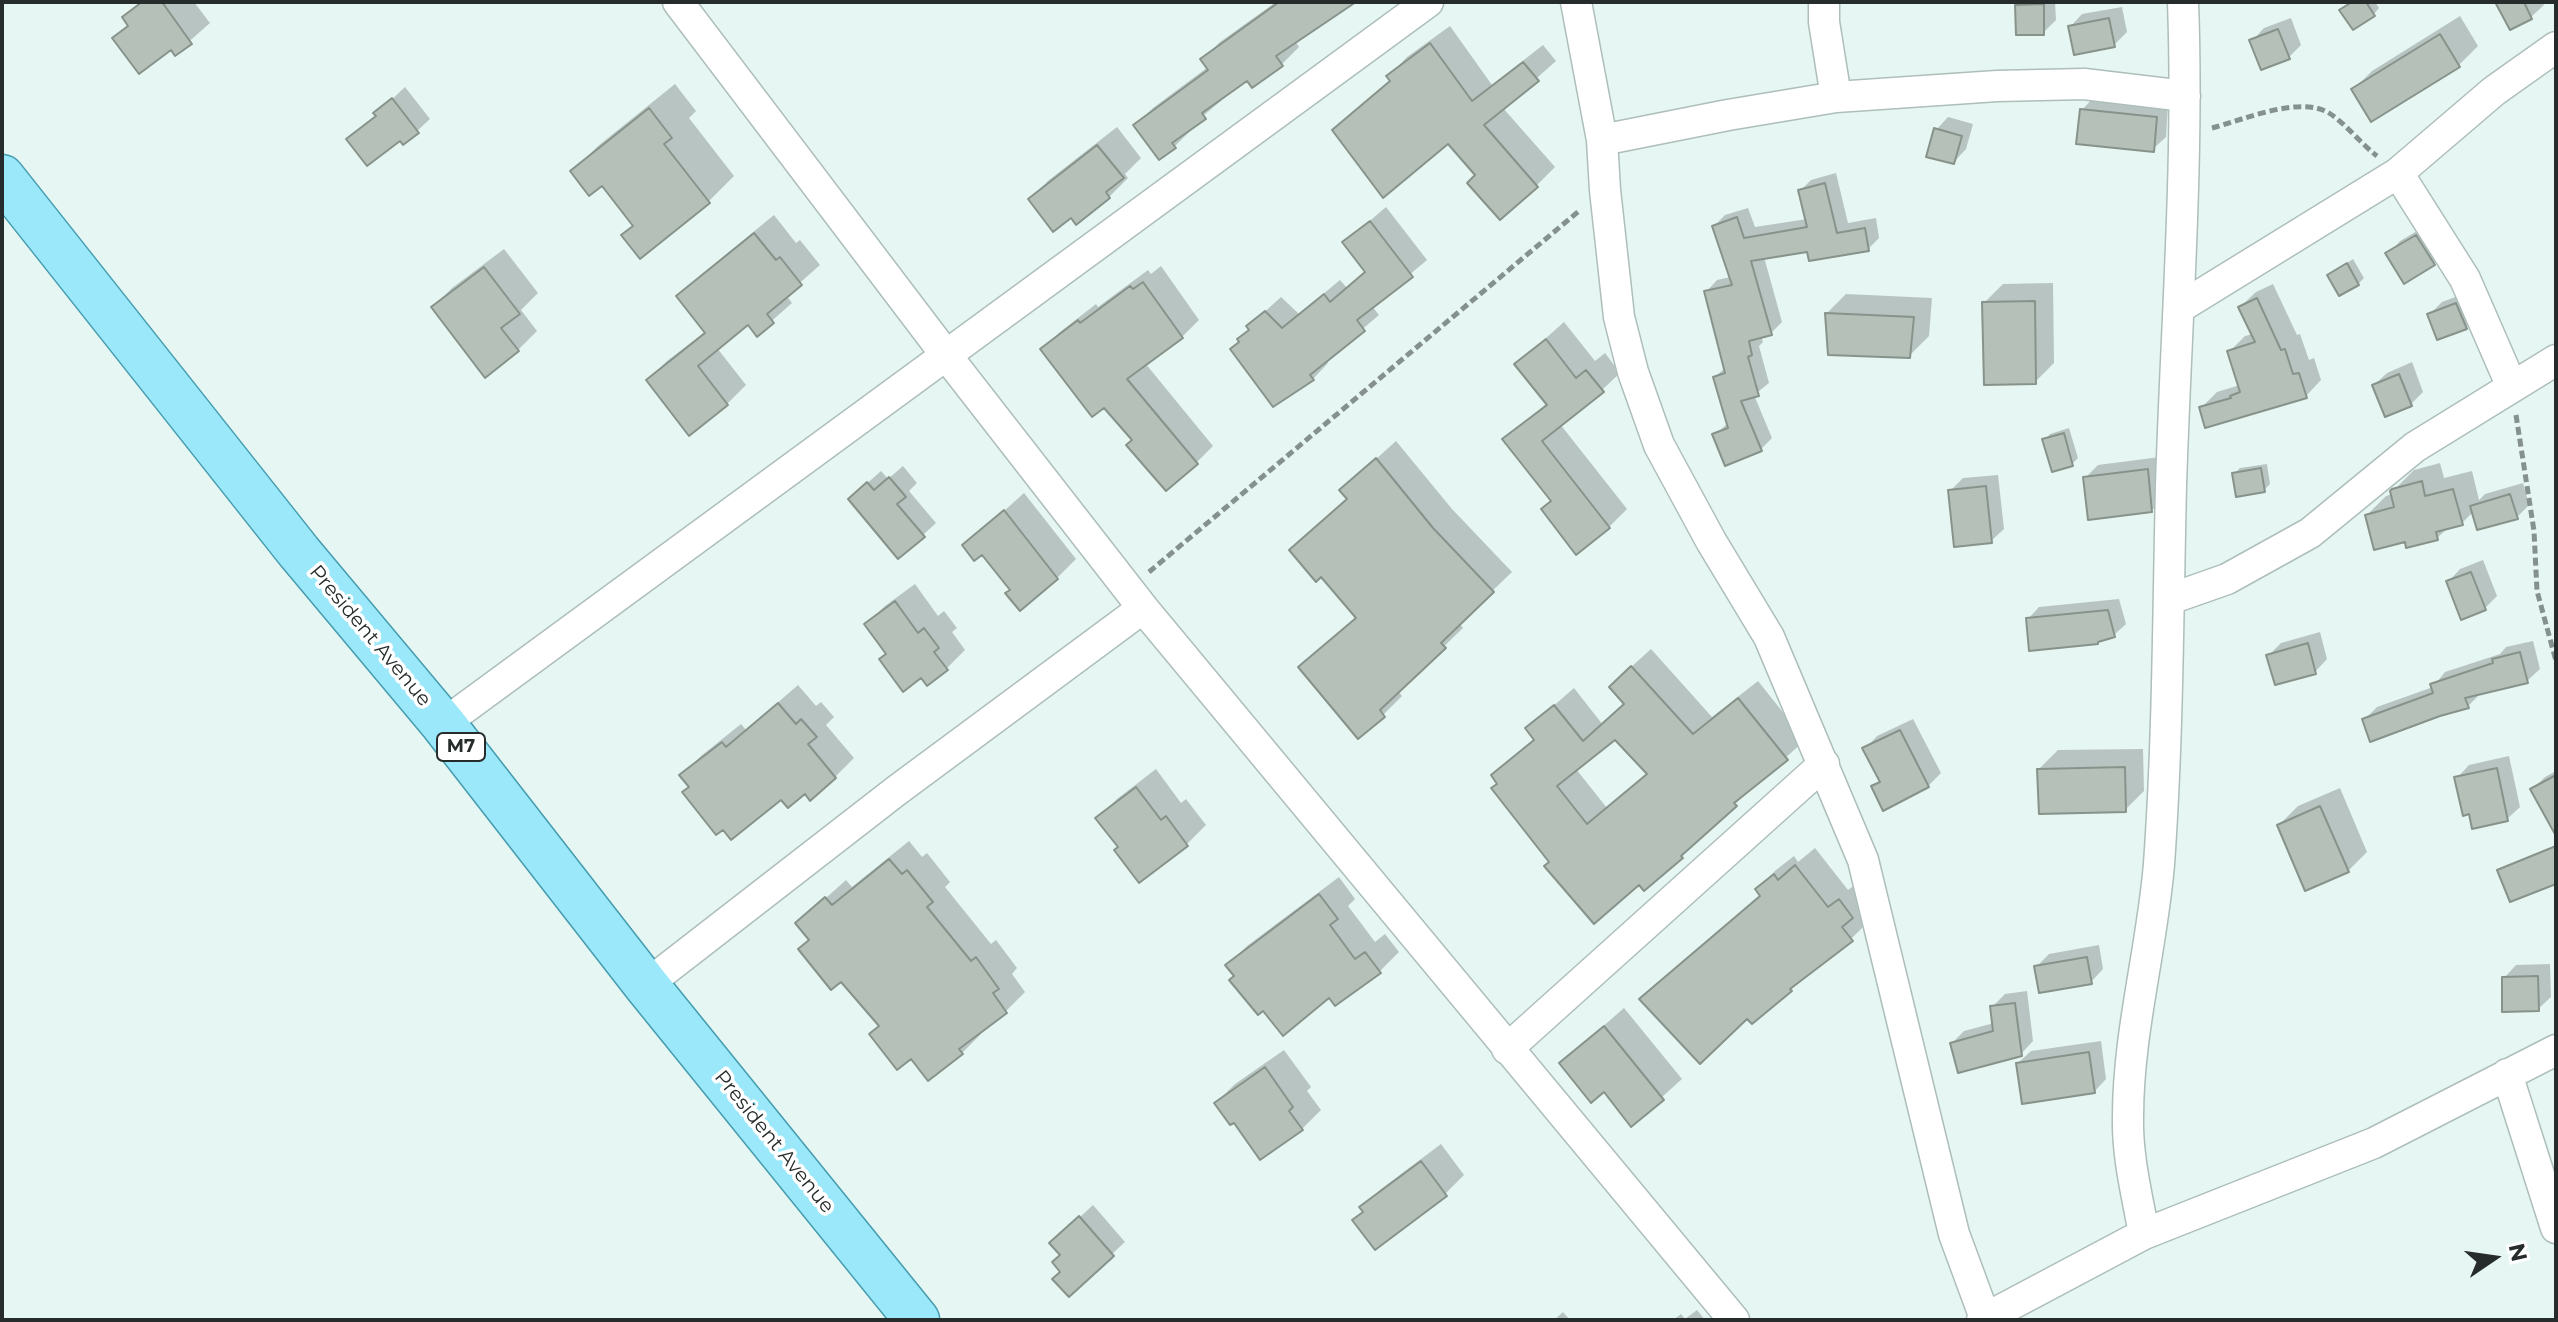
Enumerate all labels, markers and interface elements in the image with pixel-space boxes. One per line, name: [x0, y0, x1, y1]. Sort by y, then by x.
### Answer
street label: President Avenue: [304, 561, 436, 711]
road number: M7: [437, 733, 485, 761]
street label: President Avenue: [709, 1066, 839, 1218]
north arrow: [2454, 1218, 2534, 1298]
text: N: [2503, 1241, 2533, 1264]

